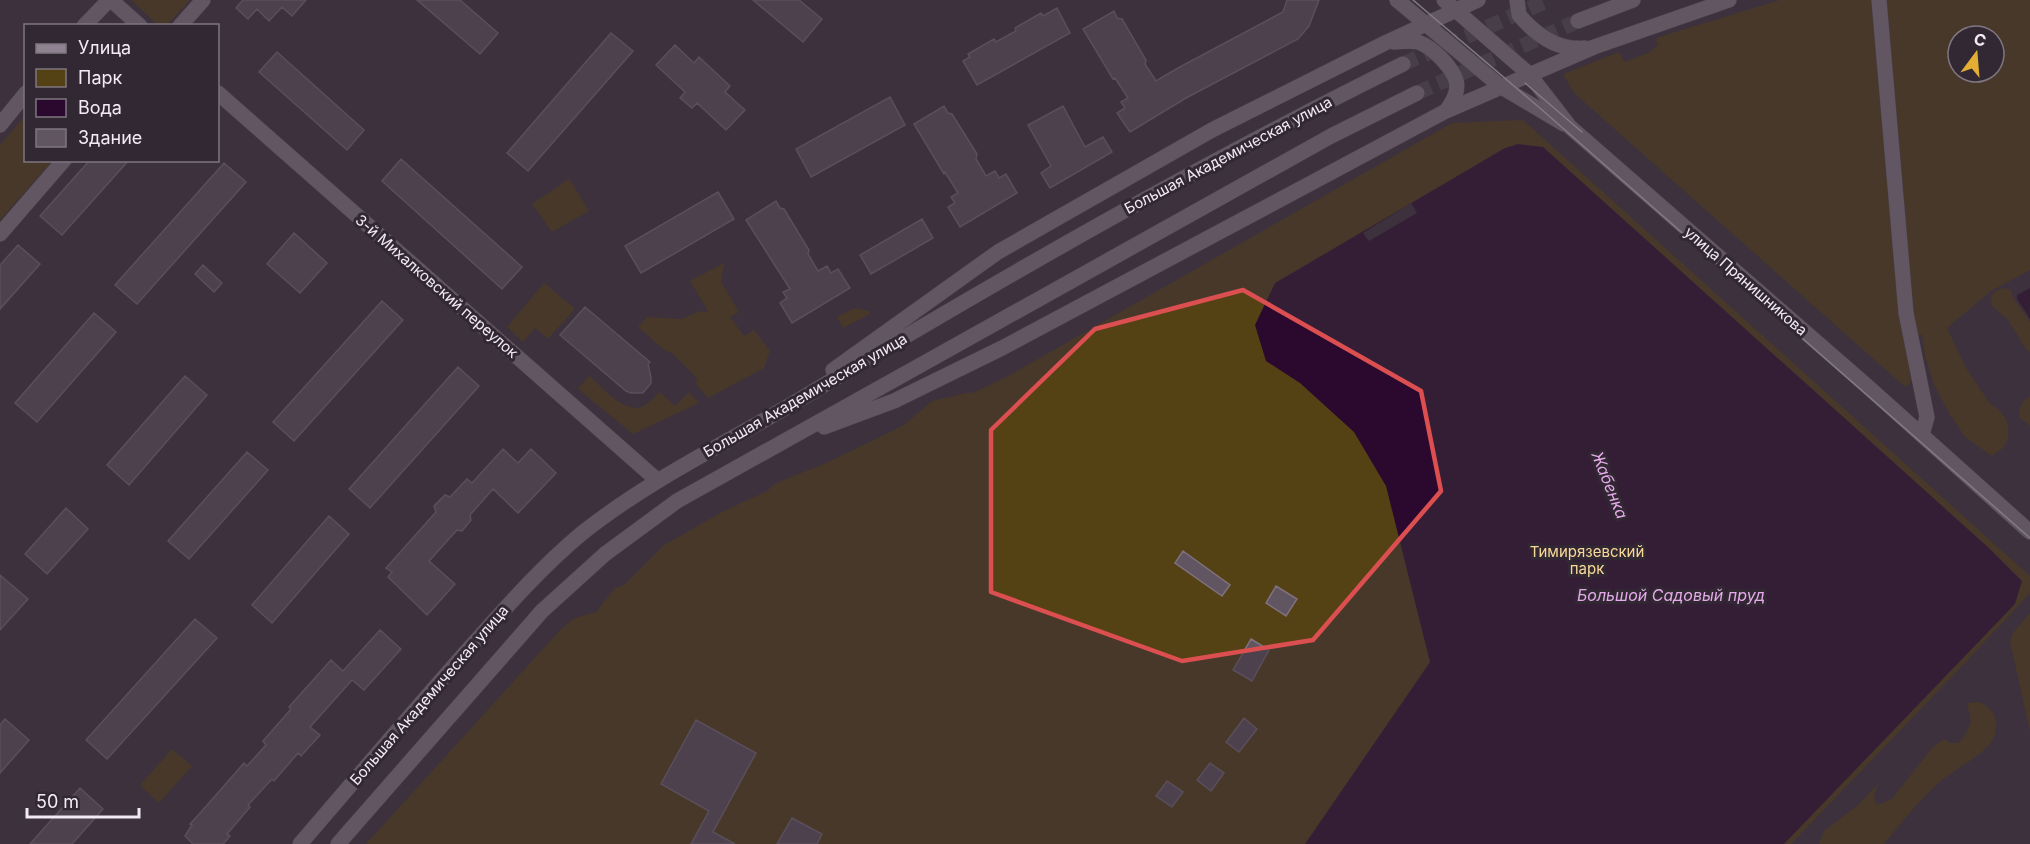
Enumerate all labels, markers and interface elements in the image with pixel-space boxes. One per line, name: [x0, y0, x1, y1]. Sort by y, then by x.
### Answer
legend: [24, 24, 219, 162]
north arrow: [1946, 24, 2006, 84]
text: С: [1972, 28, 1989, 51]
text: Улица: [78, 37, 131, 58]
text: Парк: [78, 67, 123, 88]
street label: Большая Академическая улица: [1121, 92, 1335, 218]
text: Вода: [78, 97, 122, 118]
text: Здание: [78, 127, 142, 148]
street label: 3-й Михалковский переулок: [352, 210, 522, 362]
street label: улица Прянишникова: [1681, 222, 1811, 340]
street label: Большая Академическая улица: [700, 329, 910, 461]
water label: Жабенка: [1587, 447, 1633, 522]
park label: Тимирязевский парк: [1530, 542, 1644, 578]
water label: Большой Садовый пруд: [1577, 585, 1765, 605]
street label: Большая Академическая улица: [346, 601, 512, 789]
scale bar: [27, 781, 140, 819]
text: 50 m: [36, 791, 79, 812]

